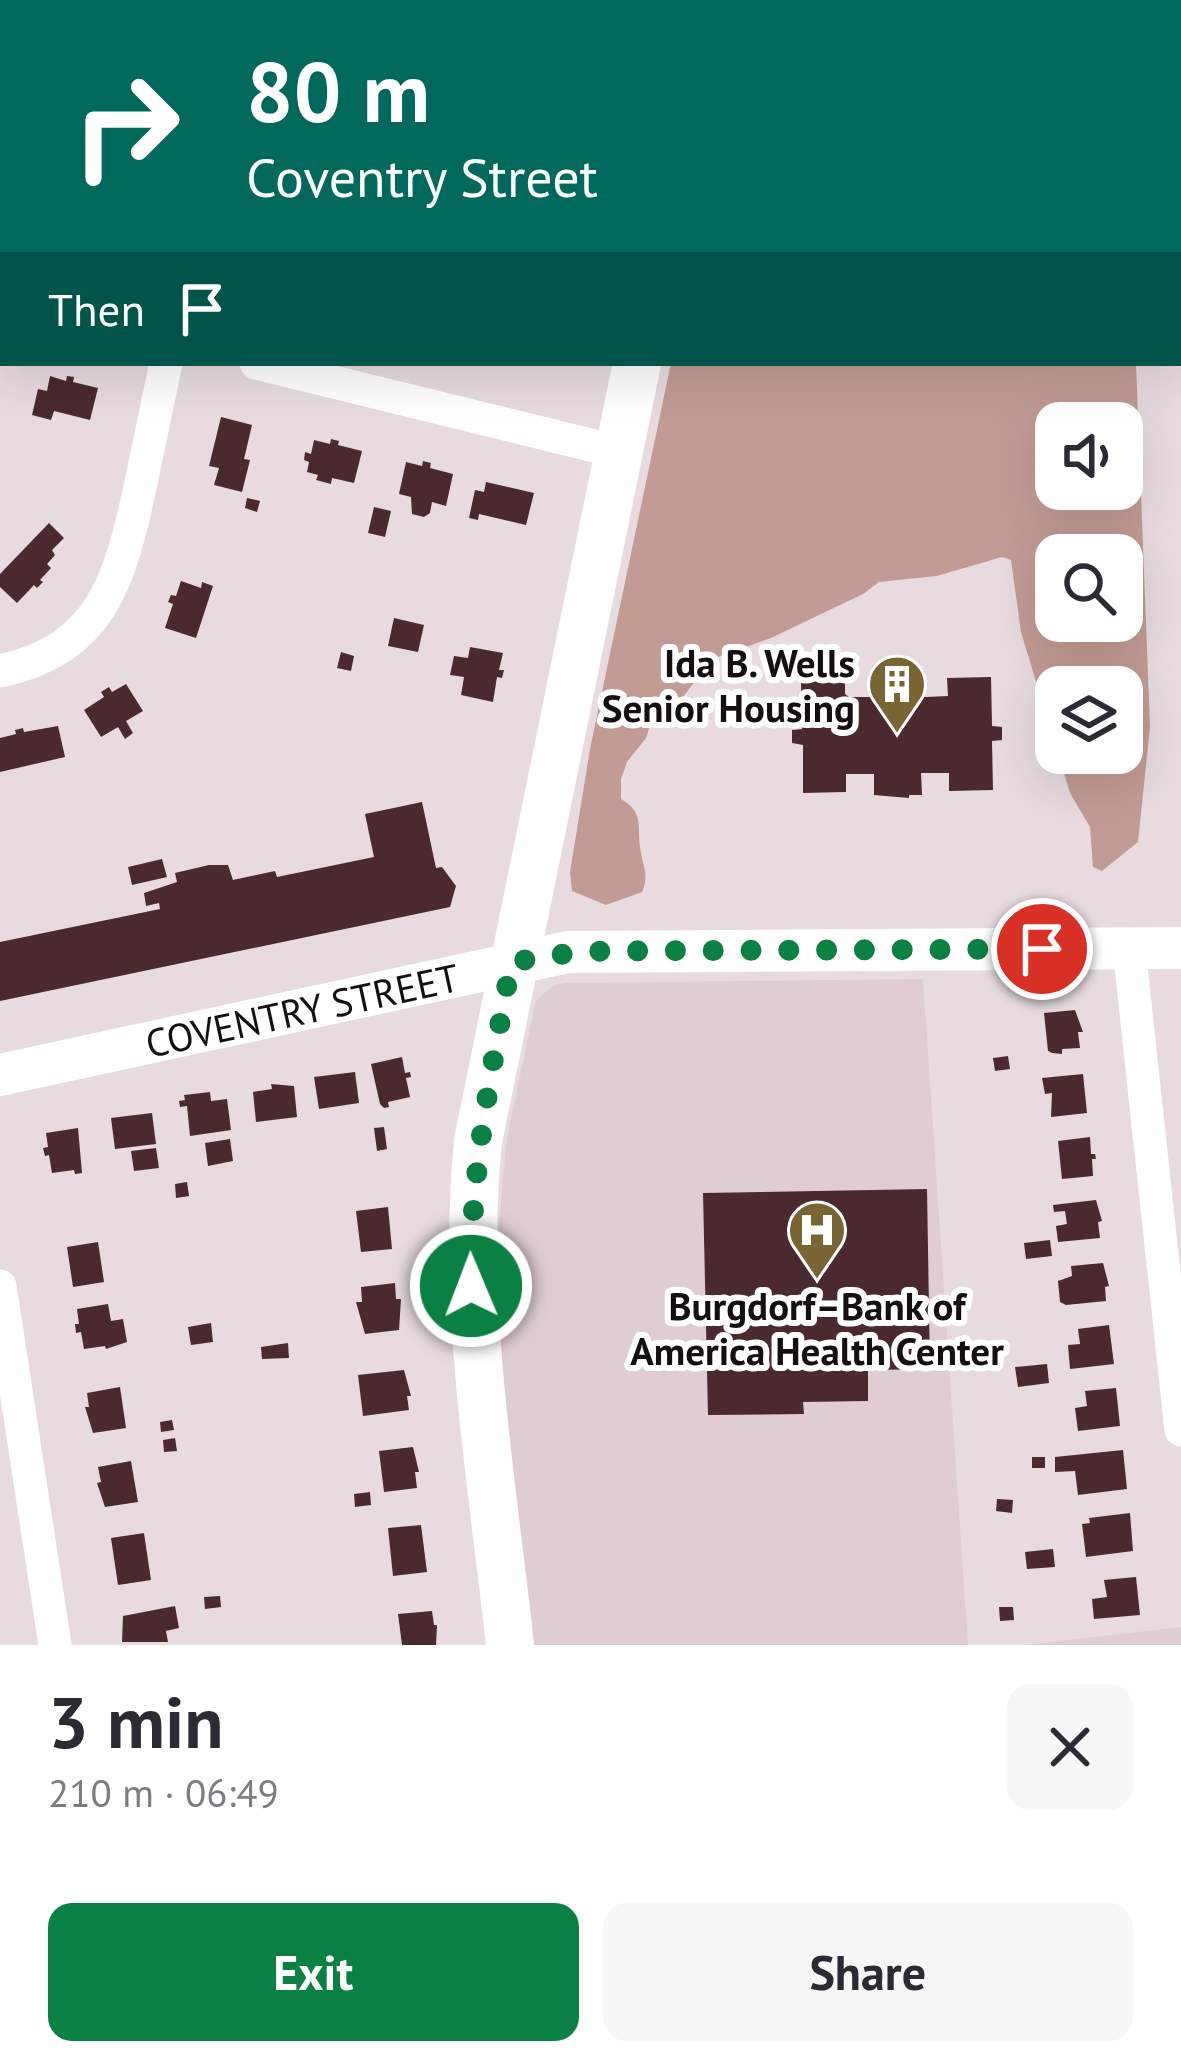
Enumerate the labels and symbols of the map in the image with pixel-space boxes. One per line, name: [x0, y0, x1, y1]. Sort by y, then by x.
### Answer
place label: Ida B. Wells Senior Housing: [602, 637, 855, 733]
building icon: Ida B. Wells Senior Housing: [866, 653, 928, 735]
pin: [991, 898, 1093, 1000]
street label: COVENTRY STREET: [141, 951, 463, 1068]
hospital icon: Burgdorf–Bank of America Health Center: [786, 1199, 848, 1281]
position arrow: [408, 1223, 534, 1349]
place label: Burgdorf–Bank of America Health Center: [630, 1280, 1004, 1376]

